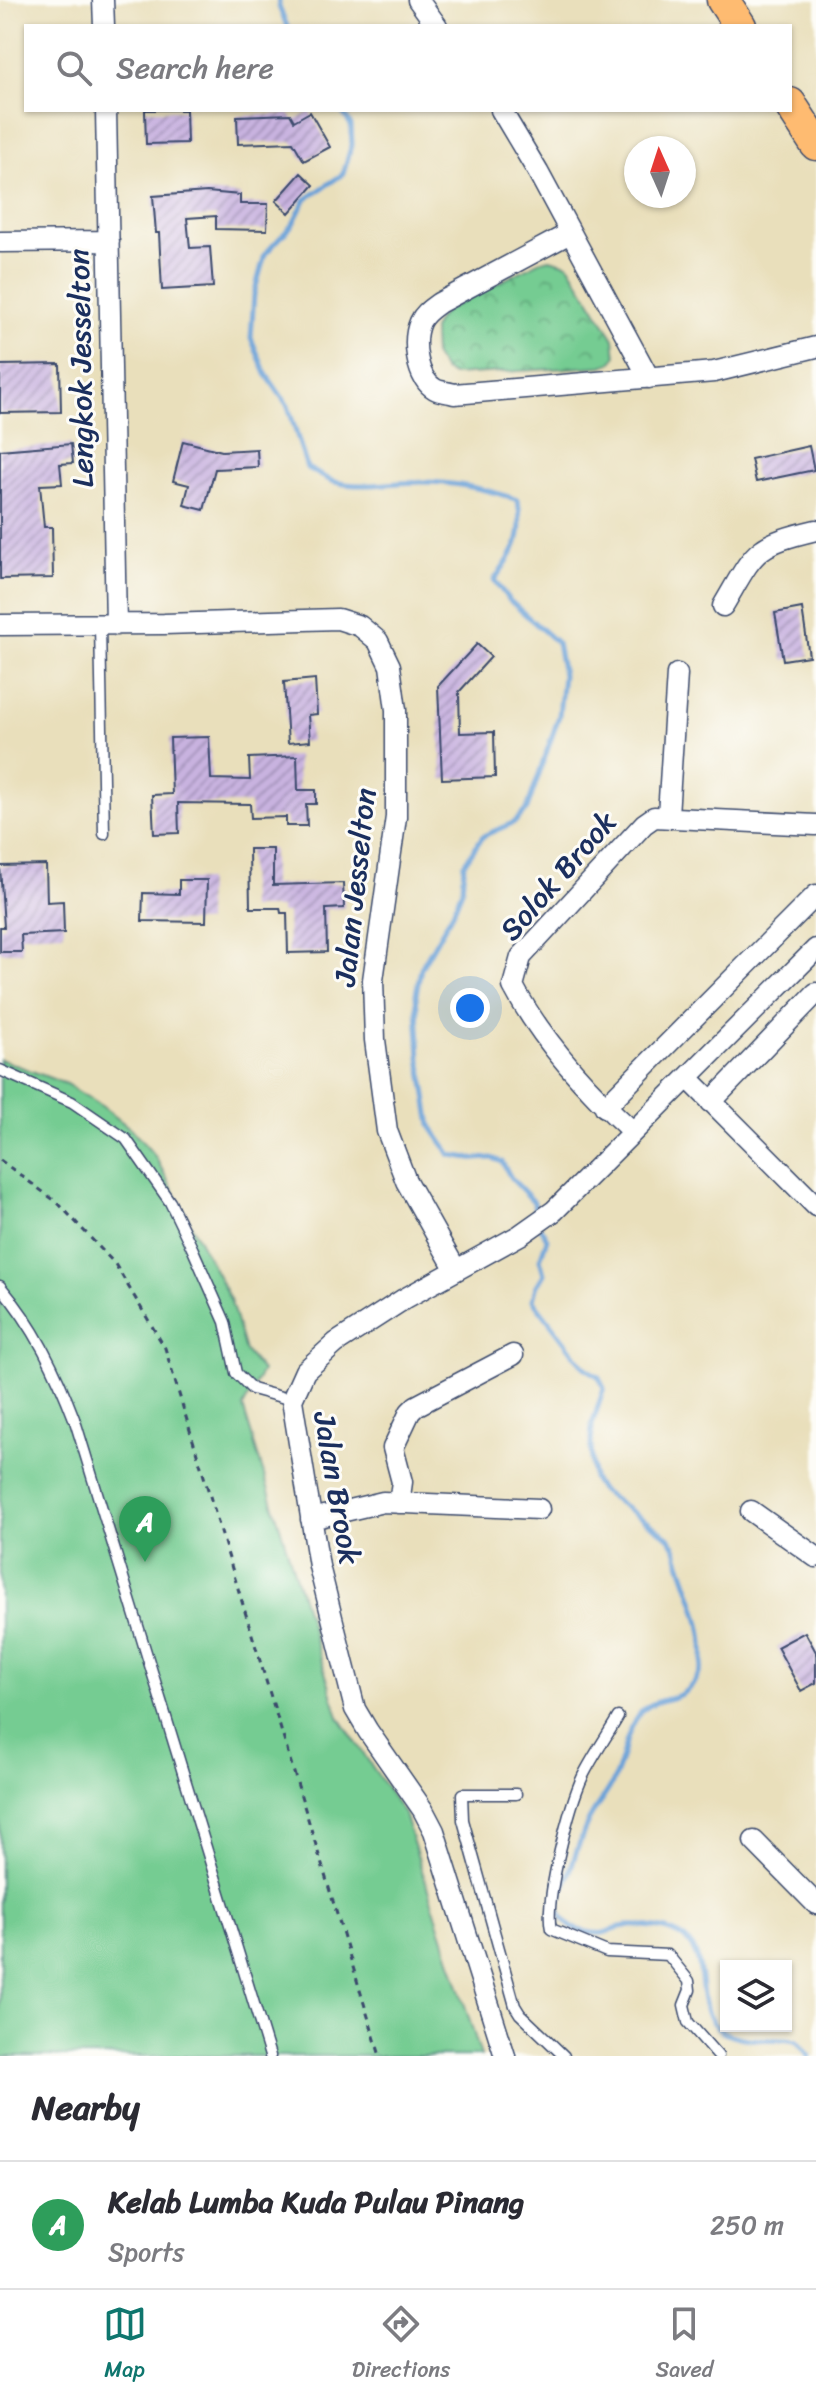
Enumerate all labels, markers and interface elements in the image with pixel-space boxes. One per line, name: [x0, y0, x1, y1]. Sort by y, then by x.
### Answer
search box: [24, 24, 792, 112]
text: Search here: [116, 41, 274, 95]
icon: search: [52, 46, 96, 90]
north arrow: [624, 136, 696, 208]
street label: Lengkok Jesselton: [52, 248, 110, 488]
street label: Jalan Jesselton: [318, 785, 392, 990]
street label: Solok Brook: [485, 797, 631, 954]
your location: [450, 988, 490, 1028]
street label: Jalan Brook: [297, 1406, 377, 1570]
pin: A: [119, 1496, 171, 1562]
map controls: [720, 1960, 792, 2032]
button: layers: [720, 1960, 792, 2032]
text: Nearby: [32, 2078, 140, 2138]
text: Kelab Lumba Kuda Pulau Pinang: [108, 2175, 524, 2229]
text: A: [49, 2202, 67, 2248]
text: 250 m: [710, 2202, 784, 2248]
text: Sports: [108, 2229, 184, 2275]
tab: Map: [103, 2302, 147, 2389]
tab: Directions: [352, 2302, 450, 2389]
tab: Saved: [655, 2302, 713, 2389]

